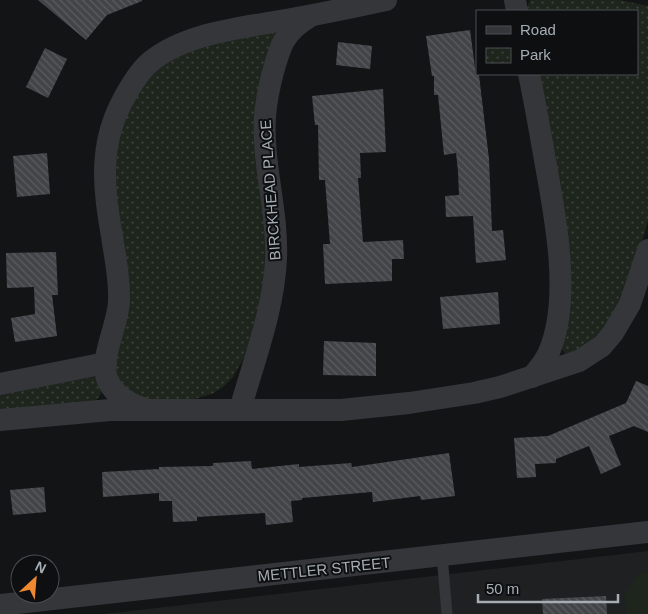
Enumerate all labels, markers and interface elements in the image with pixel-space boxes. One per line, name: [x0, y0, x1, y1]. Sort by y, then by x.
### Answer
legend: [476, 10, 638, 75]
text: Road: [520, 21, 556, 38]
text: Park: [520, 46, 551, 63]
street label: BIRCKHEAD PLACE: [257, 119, 283, 261]
north arrow: [10, 554, 60, 604]
street label: METTLER STREET: [257, 554, 391, 584]
text: N: [33, 558, 49, 577]
scale bar: [478, 572, 618, 604]
text: 50 m: [486, 580, 519, 597]

